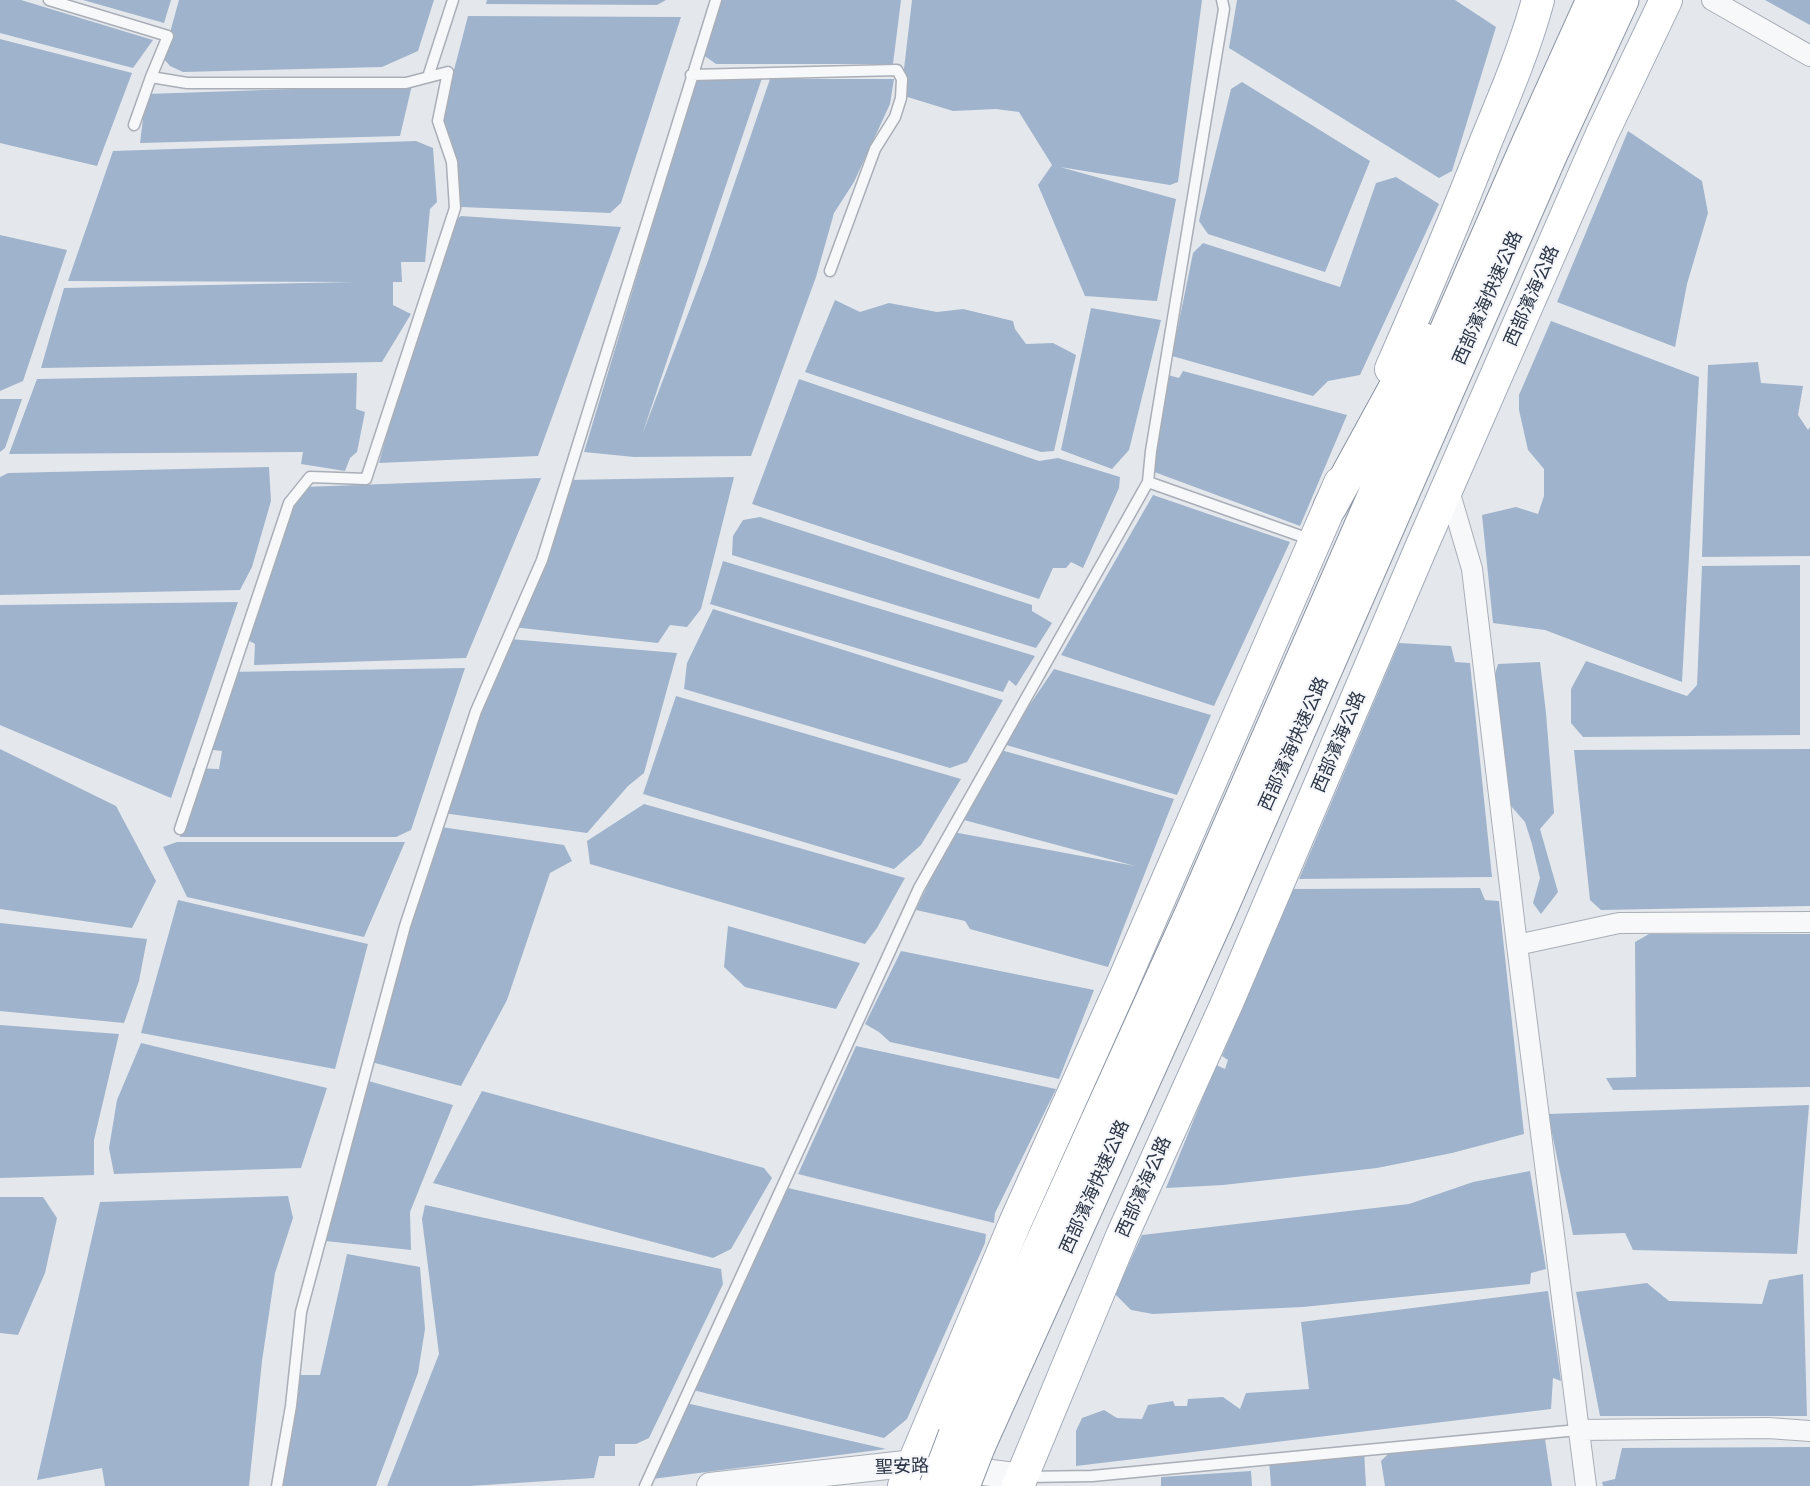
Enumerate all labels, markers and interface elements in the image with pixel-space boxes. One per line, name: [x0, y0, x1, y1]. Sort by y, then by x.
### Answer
street label: 西部濱海快速公路: [1449, 228, 1527, 368]
street label: 西部濱海公路: [1500, 242, 1564, 350]
street label: 西部濱海快速公路: [1255, 674, 1333, 814]
street label: 西部濱海公路: [1308, 688, 1370, 796]
street label: 西部濱海快速公路: [1056, 1117, 1134, 1257]
street label: 西部濱海公路: [1112, 1133, 1176, 1241]
street label: 聖安路: [875, 1455, 929, 1479]

